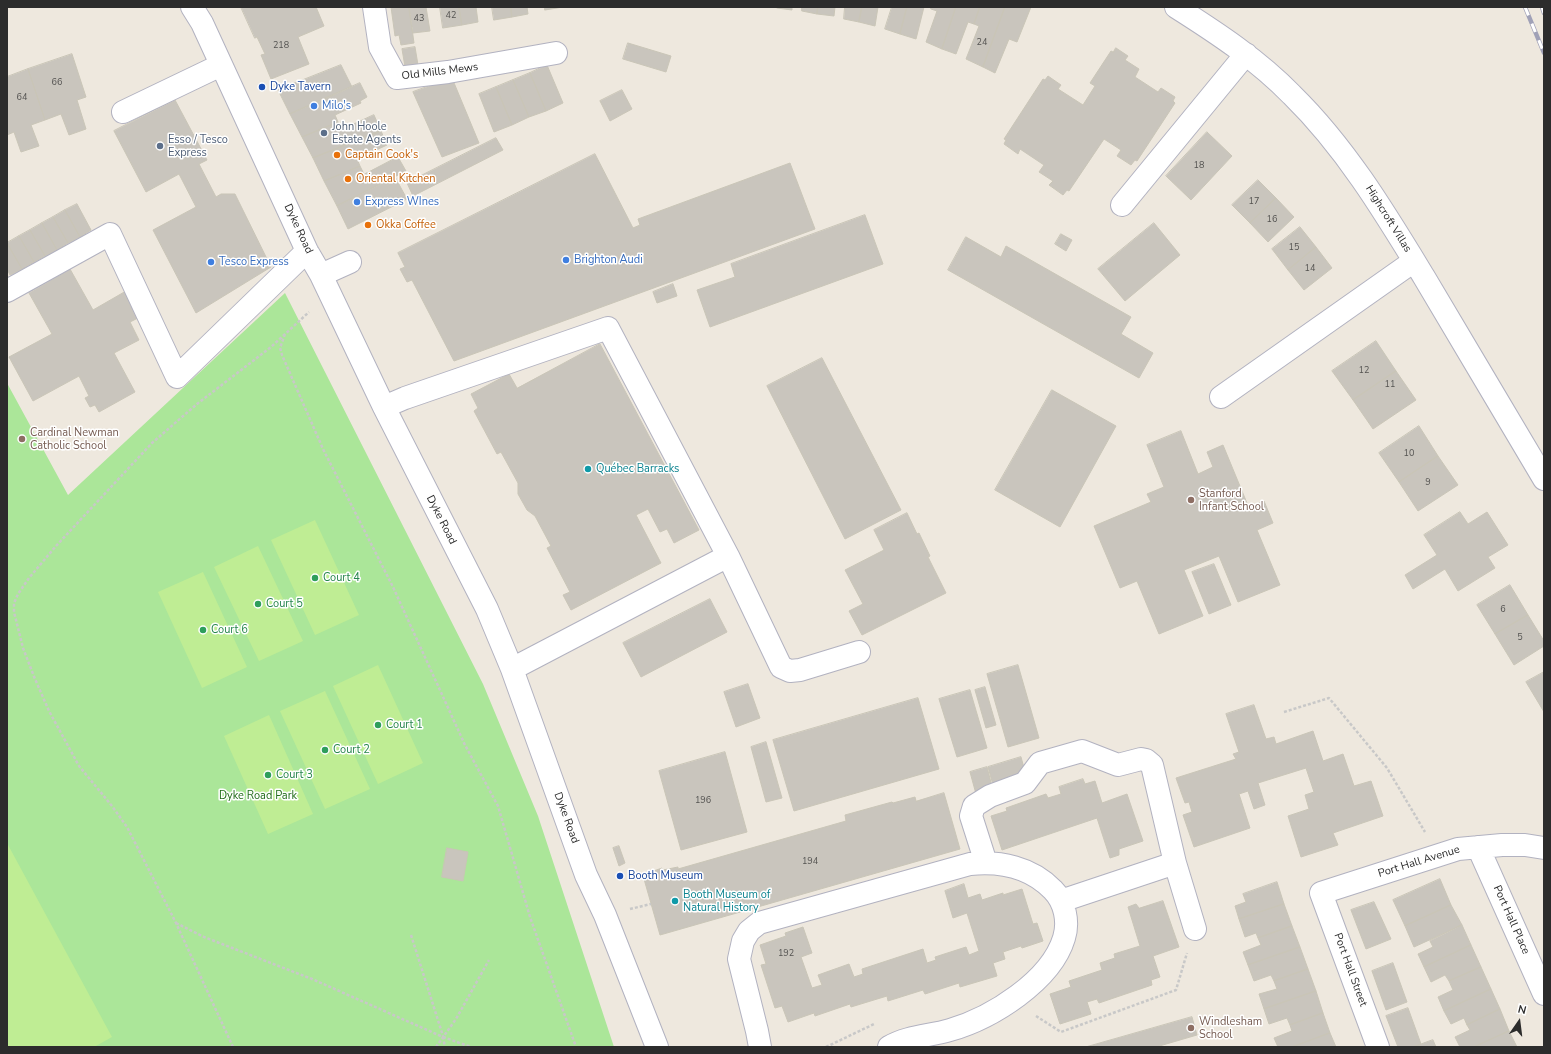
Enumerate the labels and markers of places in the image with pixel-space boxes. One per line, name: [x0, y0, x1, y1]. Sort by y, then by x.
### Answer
place label: Dyke Tavern: [270, 80, 331, 94]
marker: Dyke Tavern: [257, 82, 267, 92]
place label: Milo's: [322, 99, 351, 113]
marker: Milo's: [309, 101, 319, 111]
place label: John Hoole Estate Agents: [332, 120, 401, 146]
marker: John Hoole Estate Agents: [319, 128, 329, 138]
place label: Esso / Tesco Express: [168, 133, 228, 159]
marker: Esso / Tesco Express: [155, 141, 165, 151]
place label: Captain Cook's: [345, 148, 418, 162]
marker: Captain Cook's: [332, 150, 342, 160]
place label: Oriental Kitchen: [356, 172, 435, 186]
marker: Oriental Kitchen: [343, 174, 353, 184]
place label: Express WInes: [365, 195, 439, 209]
marker: Express WInes: [352, 197, 362, 207]
place label: Okka Coffee: [376, 218, 436, 232]
marker: Okka Coffee: [363, 220, 373, 230]
place label: Brighton Audi: [574, 253, 643, 267]
place label: Tesco Express: [219, 255, 289, 269]
marker: Brighton Audi: [561, 255, 571, 265]
marker: Tesco Express: [206, 257, 216, 267]
place label: Cardinal Newman Catholic School: [30, 426, 119, 452]
marker: Cardinal Newman Catholic School: [17, 434, 27, 444]
place label: Québec Barracks: [596, 462, 679, 476]
marker: Québec Barracks: [583, 464, 593, 474]
place label: Stanford Infant School: [1199, 487, 1264, 513]
marker: Stanford Infant School: [1186, 495, 1196, 505]
place label: Court 4: [323, 571, 360, 585]
marker: Court 4: [310, 573, 320, 583]
place label: Court 5: [266, 597, 303, 611]
marker: Court 5: [253, 599, 263, 609]
place label: Court 6: [211, 623, 248, 637]
marker: Court 6: [198, 625, 208, 635]
place label: Court 1: [386, 718, 423, 732]
marker: Court 1: [373, 720, 383, 730]
place label: Court 2: [333, 743, 370, 757]
marker: Court 2: [320, 745, 330, 755]
place label: Court 3: [276, 768, 313, 782]
marker: Court 3: [263, 770, 273, 780]
place label: Booth Museum: [628, 869, 703, 883]
marker: Booth Museum: [615, 871, 625, 881]
place label: Booth Museum of Natural History: [683, 888, 770, 914]
marker: Booth Museum of Natural History: [670, 896, 680, 906]
place label: Windlesham School: [1199, 1015, 1262, 1041]
marker: Windlesham School: [1186, 1023, 1196, 1033]

